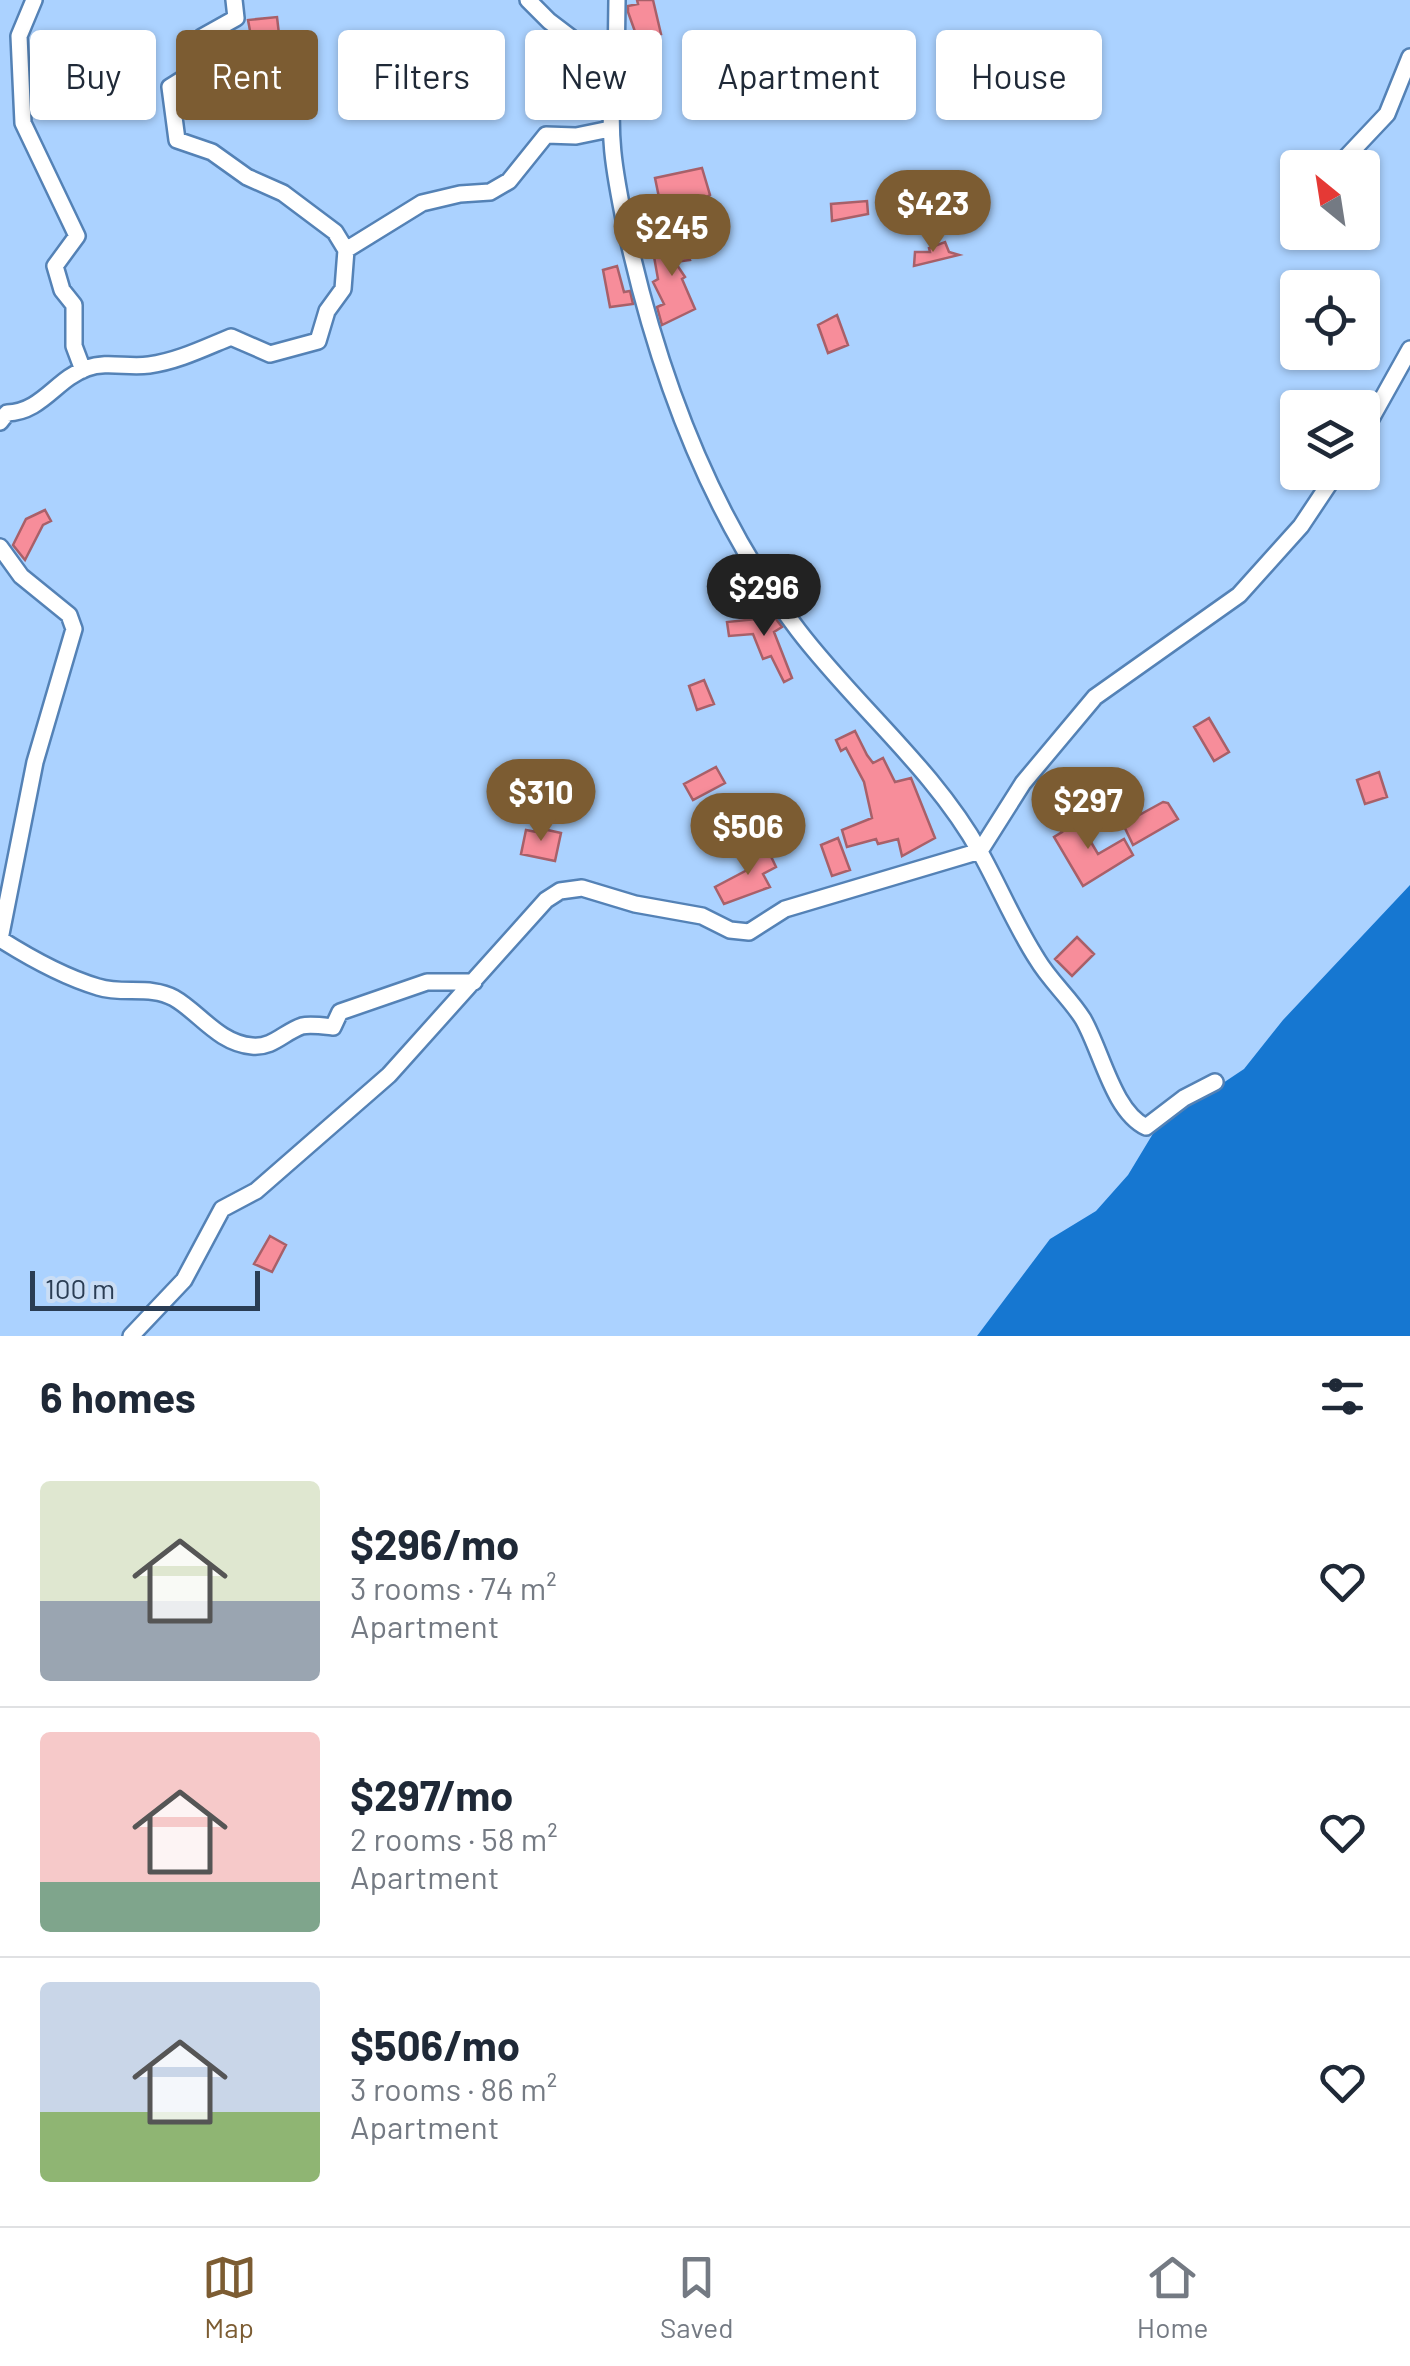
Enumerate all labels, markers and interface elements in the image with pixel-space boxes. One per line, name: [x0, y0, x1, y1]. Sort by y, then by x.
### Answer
chip: Buy: [30, 30, 156, 120]
chip: Rent: [176, 30, 318, 120]
chip: Filters: [338, 30, 505, 120]
chip: New: [525, 30, 662, 120]
chip: Apartment: [682, 30, 916, 120]
chip: House: [936, 30, 1102, 120]
north arrow: [1280, 150, 1380, 250]
map controls: [1280, 150, 1380, 490]
pin: $423: [874, 170, 992, 255]
text: $423: [897, 183, 969, 221]
pin: $245: [613, 194, 731, 279]
text: $245: [636, 207, 708, 245]
button: locate: [1280, 270, 1380, 370]
button: layers: [1280, 390, 1380, 490]
pin: $296: [705, 554, 823, 639]
text: $296: [729, 567, 799, 605]
pin: $310: [482, 759, 600, 844]
pin: $297: [1029, 767, 1147, 852]
text: $310: [508, 772, 574, 810]
text: $297: [1053, 780, 1123, 818]
pin: $506: [689, 793, 807, 878]
text: $506: [713, 806, 783, 844]
scale bar: [30, 1266, 260, 1310]
text: 100 m: [45, 1271, 115, 1305]
icon: filters: [1315, 1369, 1370, 1424]
text: 6 homes: [40, 1371, 196, 1421]
text: $296/mo: [350, 1518, 519, 1568]
icon: home: [120, 1521, 240, 1641]
icon: heart: [1315, 1554, 1370, 1609]
text: 3 rooms · 74 m²: [350, 1568, 557, 1606]
text: Apartment: [350, 1606, 499, 1644]
text: $297/mo: [350, 1769, 513, 1819]
icon: home: [120, 1772, 240, 1892]
icon: heart: [1315, 1805, 1370, 1860]
text: 2 rooms · 58 m²: [350, 1819, 558, 1857]
text: Apartment: [350, 1857, 499, 1895]
text: $506/mo: [350, 2019, 520, 2069]
icon: home: [120, 2022, 240, 2142]
icon: heart: [1315, 2055, 1370, 2110]
text: 3 rooms · 86 m²: [350, 2069, 557, 2107]
text: Apartment: [350, 2107, 499, 2145]
tab: Map: [202, 2250, 257, 2344]
tab: Saved: [660, 2250, 734, 2344]
tab: Home: [1137, 2250, 1208, 2344]

